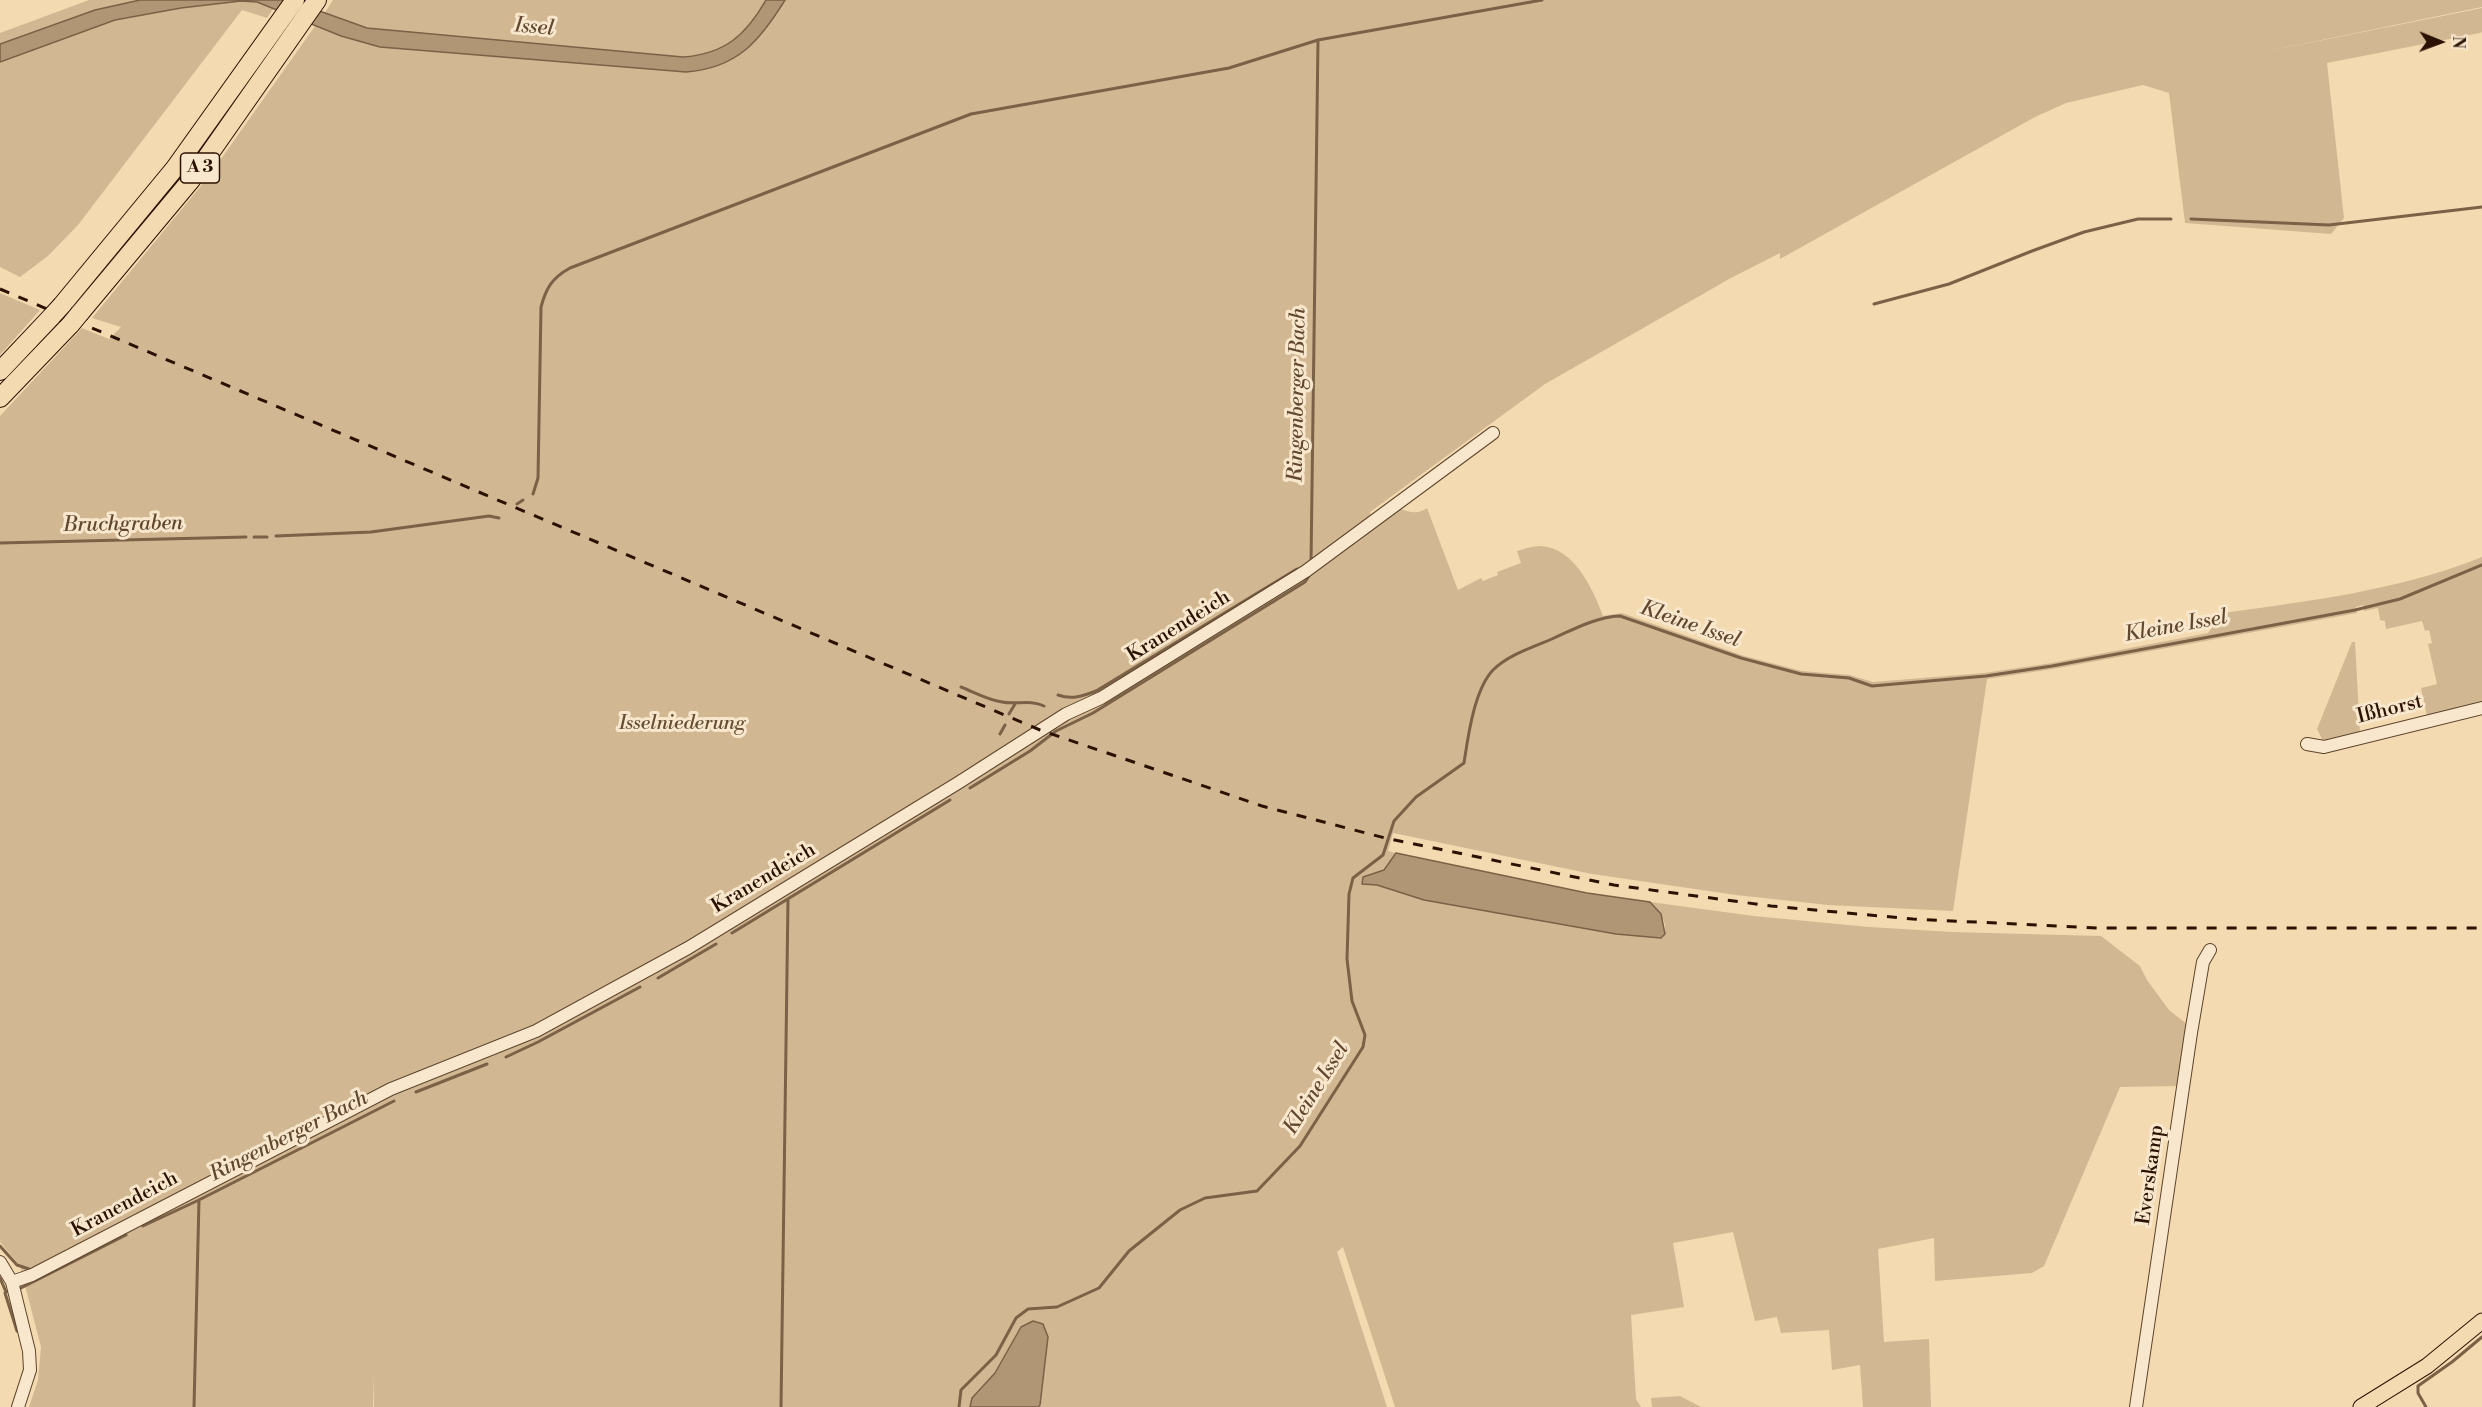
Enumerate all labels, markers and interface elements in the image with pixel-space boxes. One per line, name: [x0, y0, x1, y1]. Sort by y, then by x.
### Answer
north arrow: [2410, 12, 2470, 72]
water label: Issel: [513, 14, 555, 42]
text: N: [2448, 36, 2468, 49]
road number: A 3: [180, 153, 220, 183]
water label: Ringenberger Bach: [1284, 308, 1312, 482]
water label: Bruchgraben: [63, 511, 183, 539]
street label: Kranendeich: [1123, 586, 1235, 668]
water label: Kleine Issel: [1637, 596, 1743, 654]
water label: Kleine Issel: [2123, 606, 2229, 648]
street label: Ißhorst: [2355, 690, 2425, 730]
park label: Isselniederung: [619, 712, 745, 736]
street label: Kranendeich: [708, 839, 820, 919]
water label: Kleine Issel: [1279, 1038, 1355, 1140]
water label: Ringenberger Bach: [206, 1086, 372, 1188]
street label: Everskamp: [2132, 1124, 2170, 1226]
street label: Kranendeich: [68, 1167, 182, 1243]

